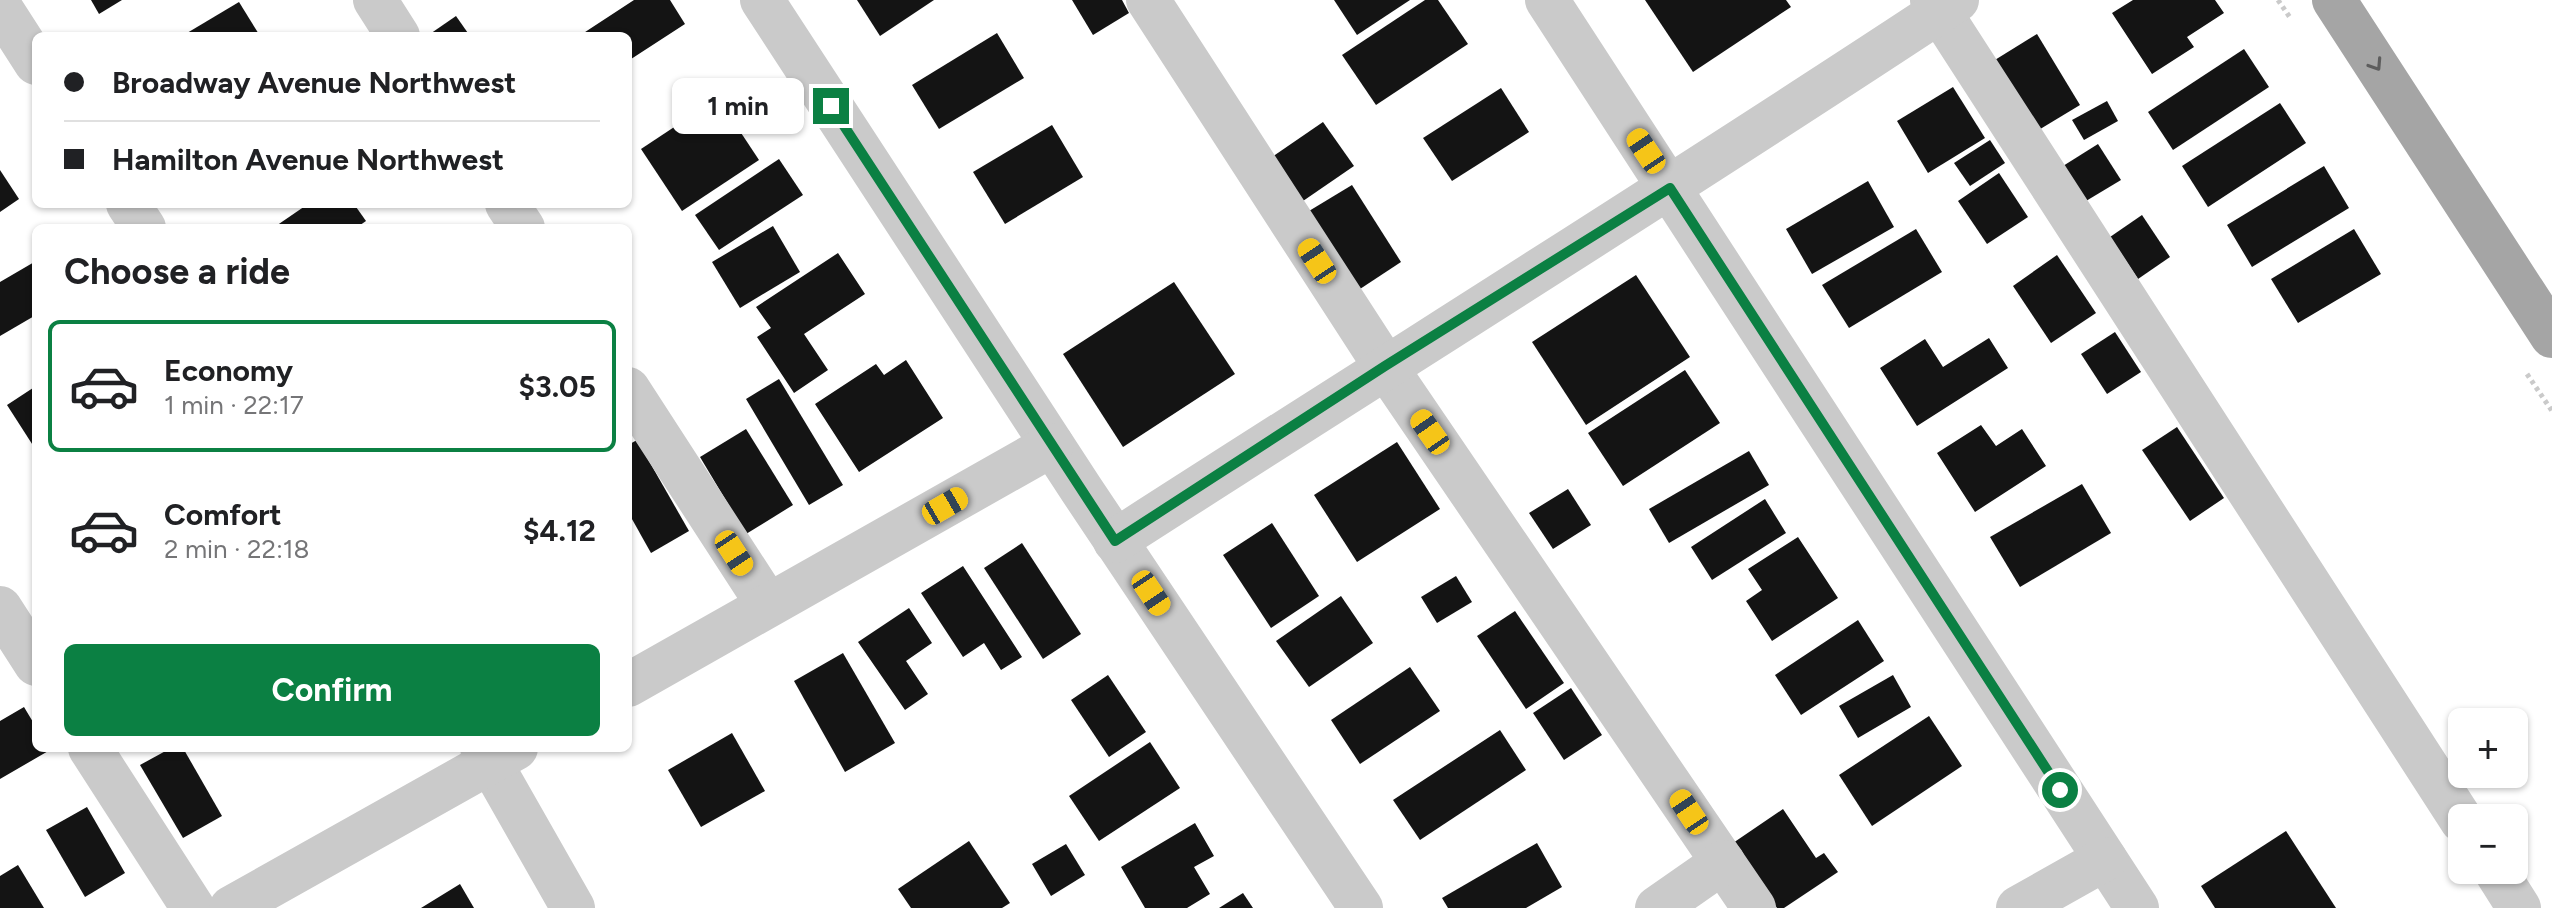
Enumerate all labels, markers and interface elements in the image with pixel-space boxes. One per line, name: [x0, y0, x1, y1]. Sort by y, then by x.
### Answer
one-way arrow: [2367, 57, 2382, 71]
text: Broadway Avenue Northwest: [112, 64, 516, 101]
callout: 1 min: [671, 78, 803, 134]
route end: [813, 88, 849, 124]
text: 1 min: [707, 90, 769, 122]
car: [1623, 124, 1669, 178]
text: Hamilton Avenue Northwest: [112, 141, 504, 178]
car: [1294, 234, 1340, 288]
text: Choose a ride: [64, 250, 290, 293]
icon: car: [68, 350, 140, 422]
text: Economy: [164, 352, 293, 389]
text: $3.05: [518, 368, 596, 405]
text: 1 min · 22:17: [164, 389, 304, 421]
car: [1406, 405, 1454, 459]
car: [918, 484, 972, 528]
icon: car: [68, 494, 140, 566]
text: Comfort: [164, 496, 282, 533]
text: $4.12: [523, 512, 596, 549]
car: [711, 526, 757, 580]
text: 2 min · 22:18: [164, 533, 309, 565]
car: [1128, 566, 1174, 620]
button: Confirm: [64, 644, 600, 736]
map controls: [2448, 708, 2528, 884]
button: +: [2448, 708, 2528, 788]
route start: [2042, 772, 2078, 808]
car: [1666, 785, 1712, 839]
button: −: [2448, 804, 2528, 884]

